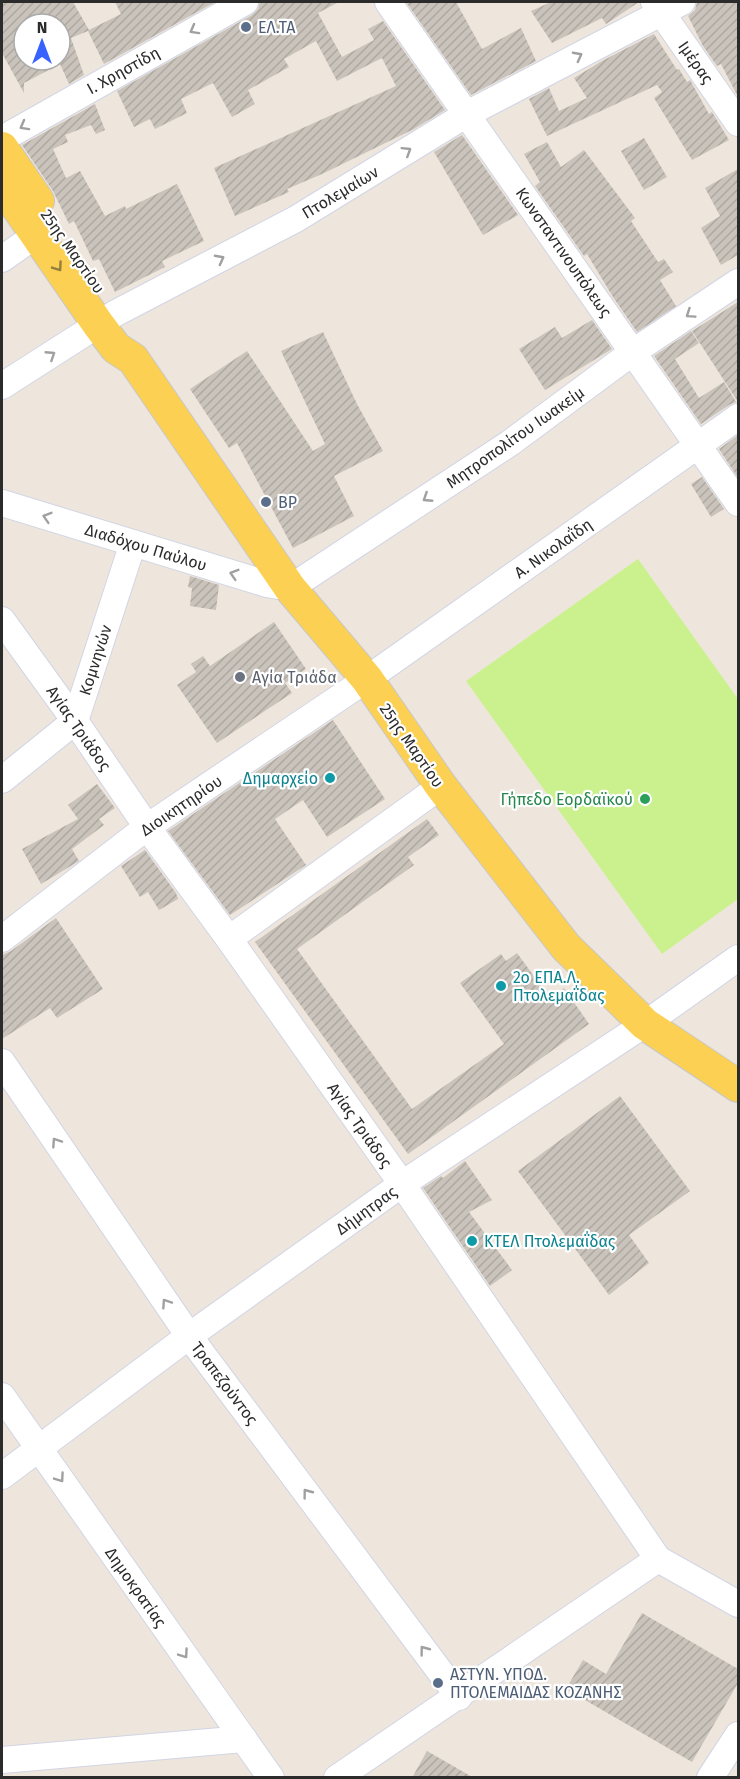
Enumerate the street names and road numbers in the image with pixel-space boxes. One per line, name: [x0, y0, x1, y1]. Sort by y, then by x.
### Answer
street label: Ιμέρας: [674, 37, 717, 88]
street label: Ι. Χρηστίδη: [84, 43, 163, 98]
street label: Πτολεμαίων: [299, 162, 382, 223]
street label: Κωνσταντινουπόλεως: [512, 184, 616, 321]
street label: 25ης Μαρτίου: [37, 206, 109, 297]
street label: Μητροπολίτου Ιωακείμ: [443, 383, 588, 492]
street label: Α. Νικολαΐδη: [510, 514, 596, 582]
street label: Διαδόχου Παύλου: [82, 520, 209, 575]
street label: Κομνηνών: [75, 622, 116, 698]
street label: Αγίας Τριάδος: [42, 682, 115, 775]
street label: 25ης Μαρτίου: [376, 700, 448, 791]
street label: Διοικητηρίου: [137, 771, 226, 840]
street label: Αγίας Τριάδος: [323, 1079, 396, 1172]
street label: Δήμητρας: [332, 1182, 401, 1239]
street label: Τραπεζούντος: [187, 1338, 262, 1429]
street label: Δημοκρατίας: [101, 1544, 170, 1631]

